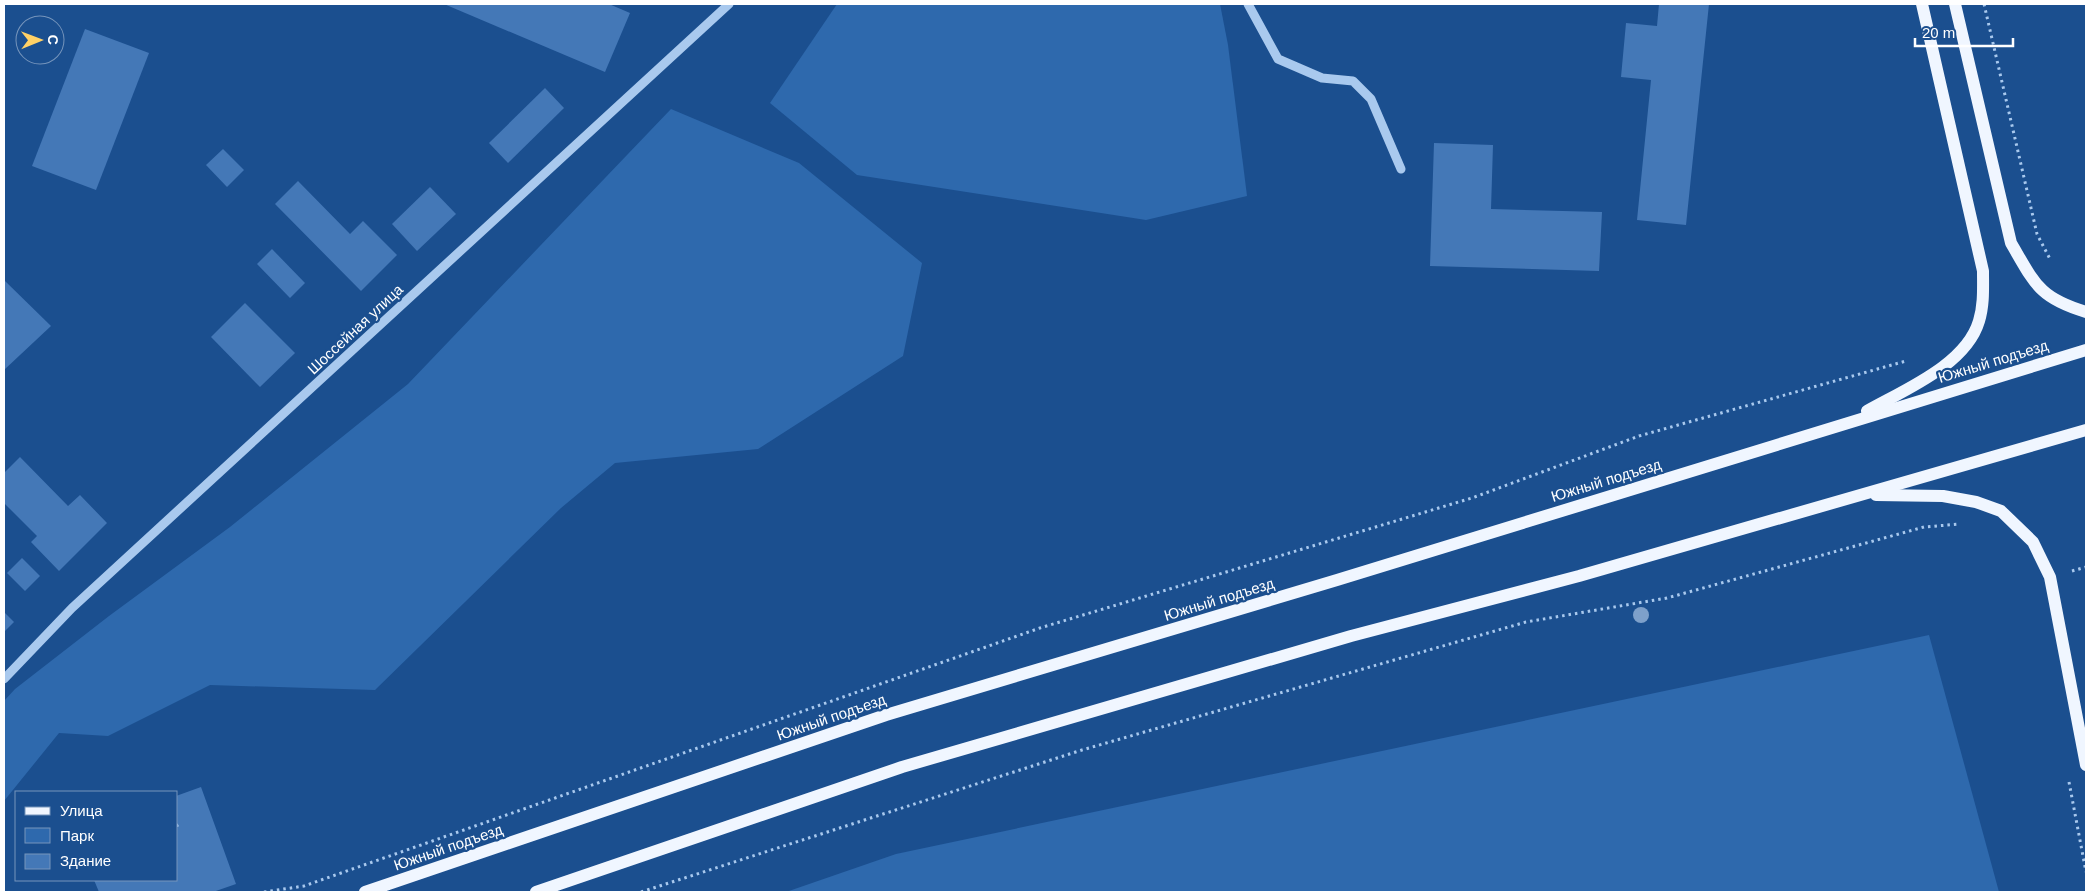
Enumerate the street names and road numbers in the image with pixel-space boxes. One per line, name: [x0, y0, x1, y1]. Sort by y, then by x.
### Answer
street label: Шоссейная улица: [304, 280, 407, 377]
street label: Южный подъезд: [1936, 336, 2050, 386]
street label: Южный подъезд: [1549, 455, 1663, 505]
street label: Южный подъезд: [1162, 574, 1276, 624]
street label: Южный подъезд: [774, 690, 888, 744]
street label: Южный подъезд: [391, 820, 505, 874]

